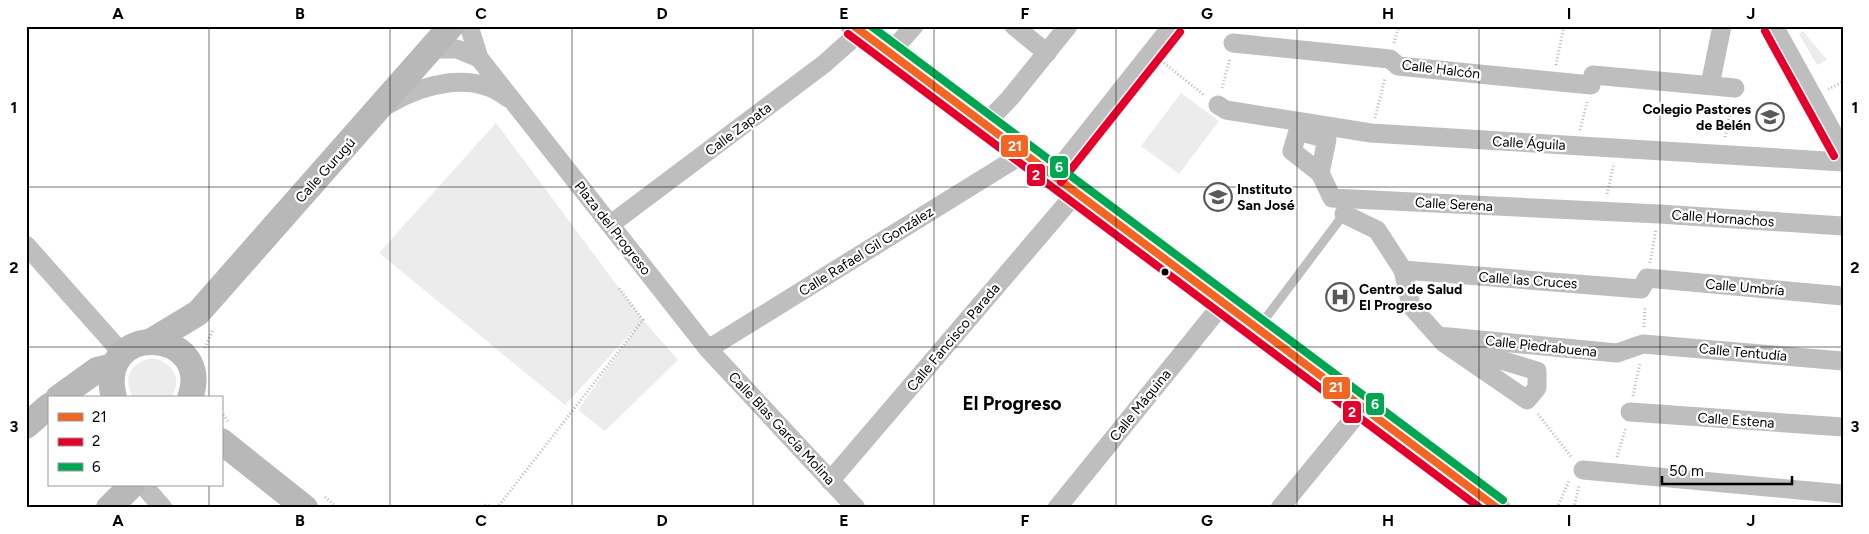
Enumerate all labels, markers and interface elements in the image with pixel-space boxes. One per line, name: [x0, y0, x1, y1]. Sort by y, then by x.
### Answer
text: A: [112, 4, 124, 23]
text: B: [295, 4, 305, 23]
text: C: [475, 4, 487, 23]
text: D: [656, 4, 668, 23]
text: E: [839, 4, 849, 23]
text: F: [1021, 4, 1030, 23]
text: G: [1201, 4, 1213, 23]
text: H: [1382, 4, 1394, 23]
text: I: [1567, 4, 1571, 23]
text: J: [1747, 4, 1755, 23]
street label: Calle Halcón: [1401, 56, 1481, 83]
text: 1: [11, 98, 17, 117]
text: 1: [1852, 98, 1858, 117]
street label: Calle Zapata: [702, 99, 775, 160]
place label: Colegio Pastores de Belén: [1642, 101, 1751, 134]
school or university icon: Colegio Pastores de Belén: [1755, 102, 1785, 132]
street label: Calle Águila: [1492, 133, 1566, 154]
street label: Calle Gurugú: [292, 134, 359, 206]
line badge: 21: [1000, 134, 1029, 158]
text: 21: [1008, 138, 1022, 155]
line badge: 6: [1049, 155, 1069, 179]
text: 6: [1055, 159, 1063, 176]
line badge: 2: [1026, 163, 1046, 187]
text: 2: [1032, 167, 1040, 184]
street label: Plaza del Progreso: [571, 178, 654, 279]
place label: Instituto San José: [1237, 181, 1295, 214]
school or university icon: Instituto San José: [1203, 182, 1233, 212]
street label: Calle Serena: [1415, 194, 1493, 215]
street label: Calle Rafael Gil González: [796, 203, 937, 300]
street label: Calle Hornachos: [1671, 206, 1775, 231]
text: 2: [9, 258, 19, 277]
text: 2: [1850, 258, 1860, 277]
unlabelled marker: [1160, 267, 1170, 277]
street label: Calle las Cruces: [1478, 269, 1578, 292]
street label: Calle Umbría: [1705, 276, 1785, 299]
street label: Calle Fancisco Parada: [903, 280, 1004, 395]
place label: Centro de Salud El Progreso: [1359, 281, 1462, 314]
hospital icon: Centro de Salud El Progreso: [1325, 282, 1355, 312]
street label: Calle Piedrabuena: [1484, 332, 1598, 361]
street label: Calle Tentudía: [1698, 340, 1788, 365]
street label: Calle Máquina: [1106, 366, 1175, 445]
street label: Calle Blas García Molina: [725, 368, 838, 488]
line badge: 21: [1322, 376, 1351, 400]
text: 21: [1329, 379, 1343, 396]
district label: El Progreso: [962, 392, 1062, 415]
line badge: 6: [1365, 392, 1385, 416]
legend: [48, 396, 222, 486]
text: 6: [1371, 396, 1379, 413]
line badge: 2: [1342, 400, 1362, 424]
text: 2: [1348, 404, 1356, 421]
text: 21: [92, 408, 107, 426]
street label: Calle Estena: [1697, 409, 1775, 432]
text: 3: [10, 417, 19, 436]
text: 3: [1851, 417, 1860, 436]
text: 2: [92, 432, 100, 450]
scale bar: [1662, 454, 1792, 486]
text: 6: [92, 458, 101, 476]
text: 50 m: [1669, 462, 1704, 480]
text: A: [112, 511, 124, 530]
text: B: [295, 511, 305, 530]
text: C: [475, 511, 487, 530]
text: D: [656, 511, 668, 530]
text: E: [839, 511, 849, 530]
text: F: [1021, 511, 1030, 530]
text: G: [1201, 511, 1213, 530]
text: H: [1382, 511, 1394, 530]
text: I: [1567, 511, 1571, 530]
text: J: [1747, 511, 1755, 530]

